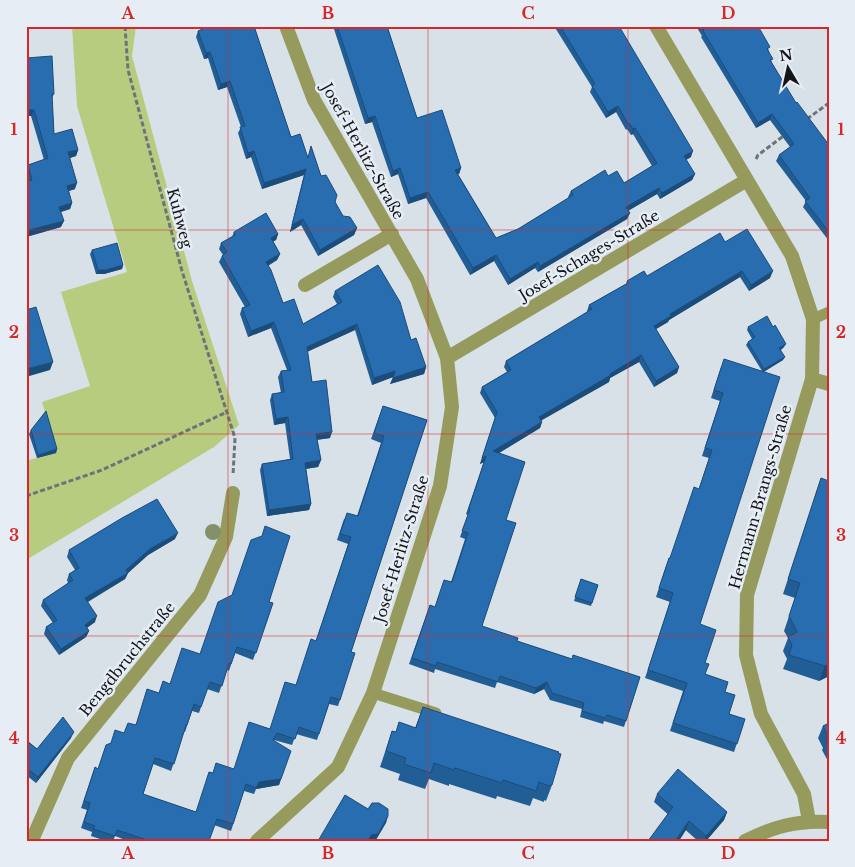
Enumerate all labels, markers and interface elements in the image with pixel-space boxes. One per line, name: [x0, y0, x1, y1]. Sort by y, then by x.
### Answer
text: A: [121, 3, 136, 23]
text: B: [322, 3, 335, 23]
text: C: [521, 3, 535, 23]
text: D: [721, 3, 735, 23]
north arrow: [762, 42, 812, 92]
text: N: [778, 45, 794, 65]
street label: Josef-Herlitz-Straße: [317, 78, 408, 223]
text: 1: [11, 119, 18, 139]
text: 1: [838, 119, 845, 139]
street label: Kuhweg: [163, 186, 197, 251]
street label: Josef-Schages-Straße: [514, 205, 663, 306]
text: 2: [9, 322, 19, 342]
text: 2: [836, 322, 846, 342]
street label: Hermann-Brangs-Straße: [725, 403, 795, 591]
street label: Josef-Herlitz-Straße: [369, 473, 432, 627]
text: 3: [9, 525, 19, 545]
text: 3: [836, 525, 846, 545]
street label: Bengdbruchstraße: [75, 598, 179, 720]
text: 4: [9, 728, 19, 748]
text: 4: [836, 728, 846, 748]
text: A: [121, 843, 136, 863]
text: B: [322, 843, 335, 863]
text: C: [521, 843, 535, 863]
text: D: [721, 843, 735, 863]

